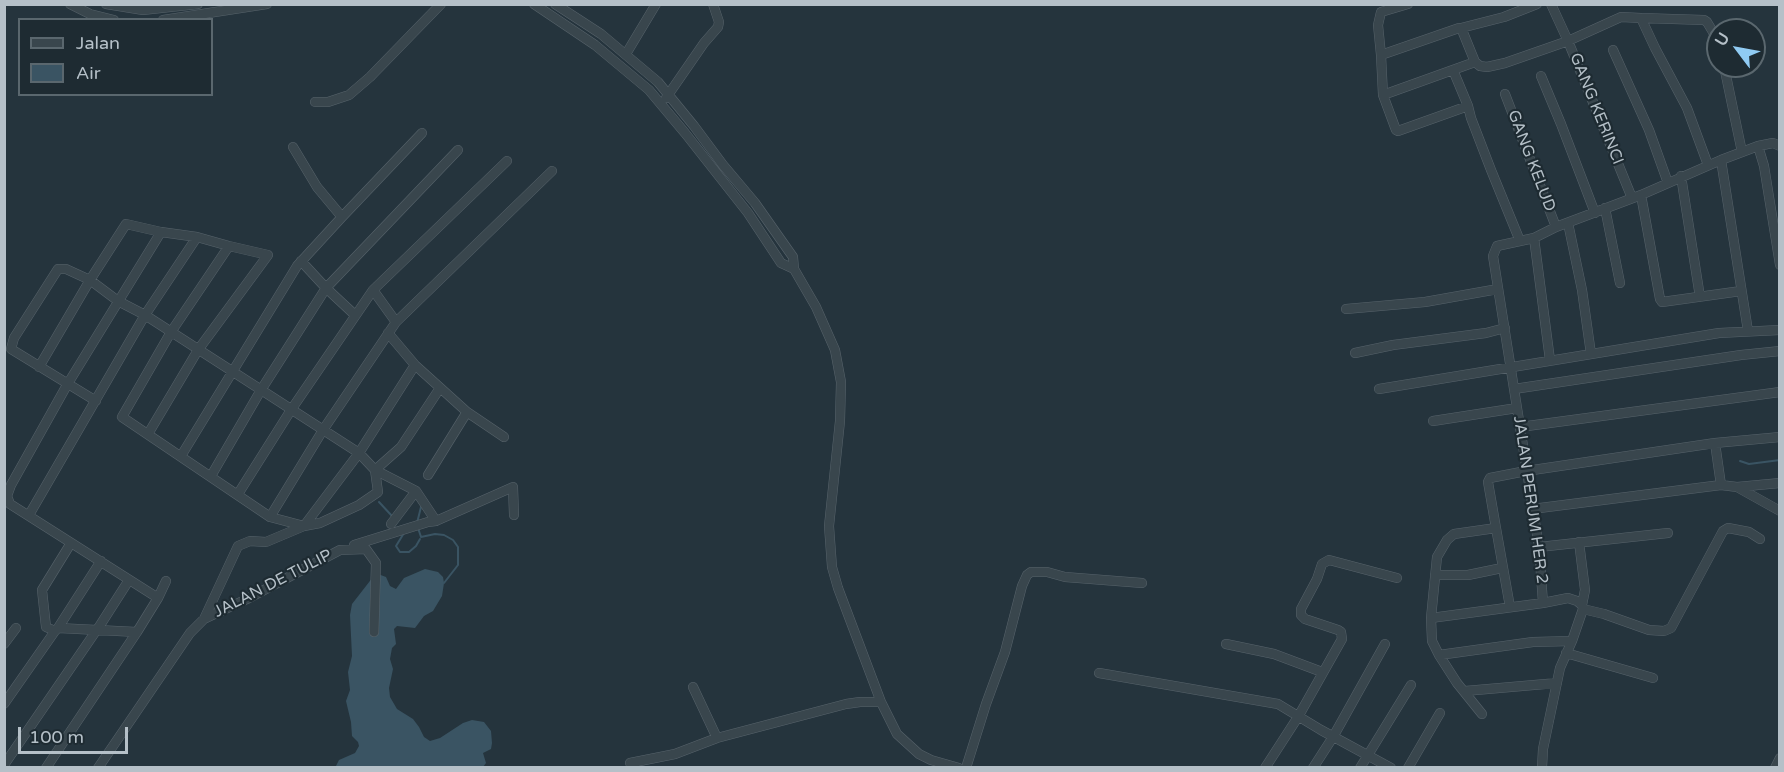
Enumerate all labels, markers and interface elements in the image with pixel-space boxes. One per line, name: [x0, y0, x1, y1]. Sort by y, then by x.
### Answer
legend: [18, 18, 213, 96]
north arrow: [1706, 18, 1766, 78]
text: U: [1711, 29, 1734, 50]
text: Jalan: [76, 32, 120, 54]
street label: GANG KERINCI: [1565, 50, 1627, 168]
text: Air: [76, 62, 101, 84]
street label: GANG KELUD: [1503, 108, 1559, 214]
street label: JALAN PERUM HER 2: [1509, 415, 1551, 585]
street label: JALAN DE TULIP: [211, 546, 335, 622]
scale bar: [21, 715, 130, 753]
text: 100 m: [29, 726, 84, 748]

